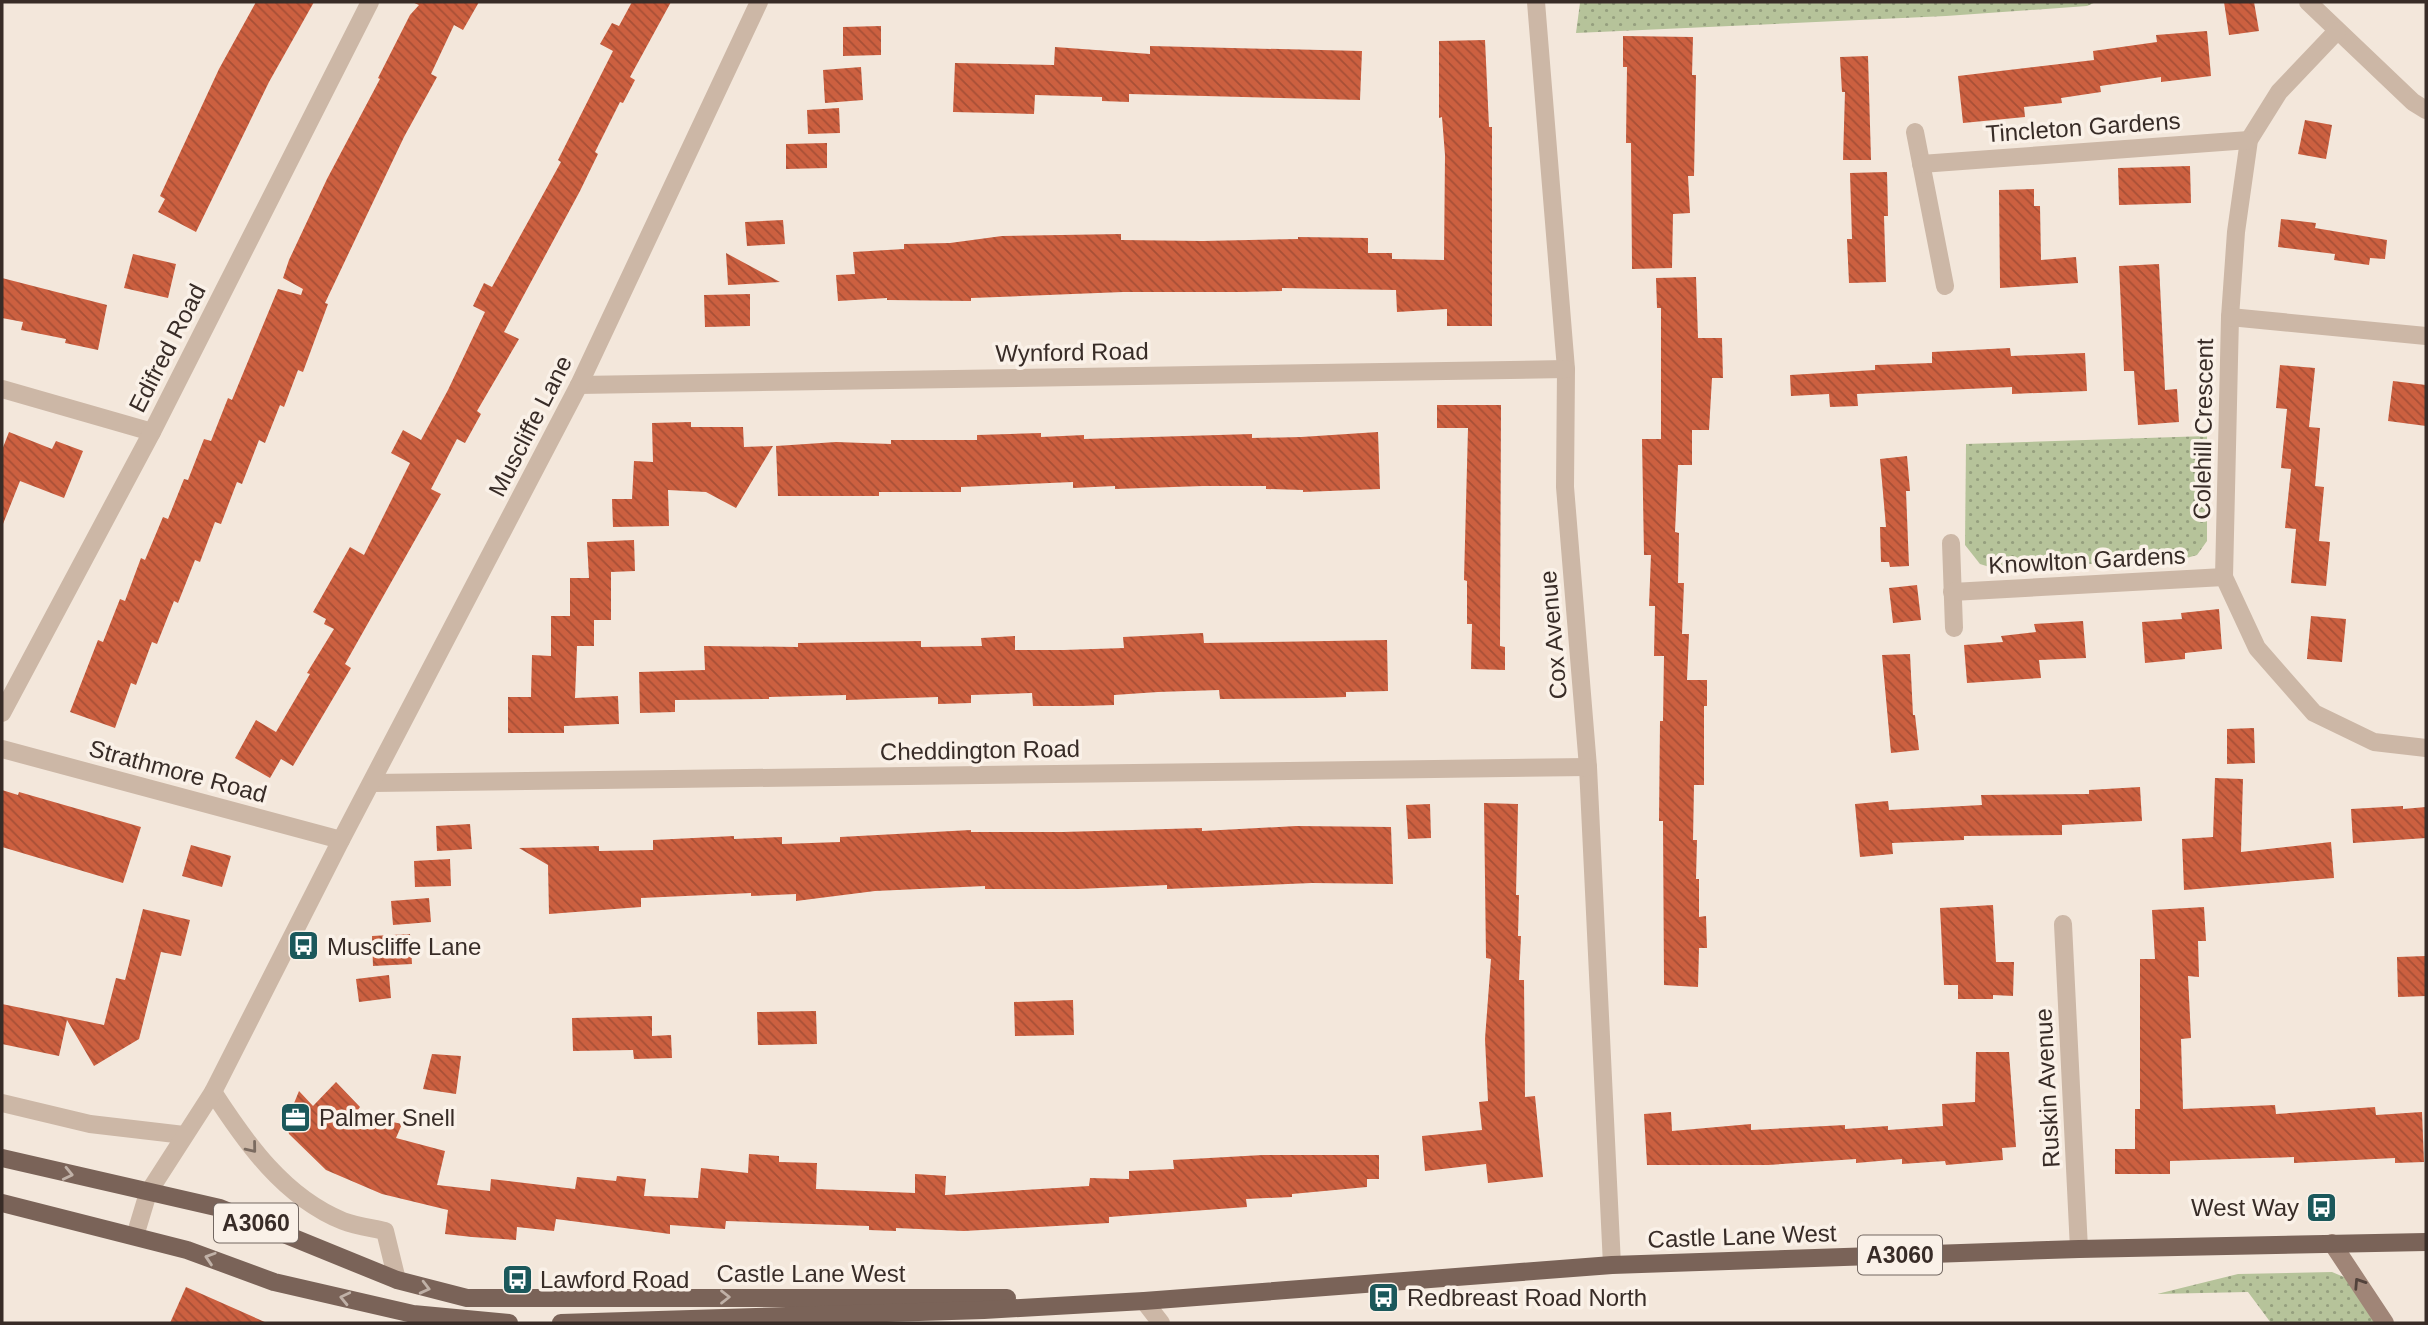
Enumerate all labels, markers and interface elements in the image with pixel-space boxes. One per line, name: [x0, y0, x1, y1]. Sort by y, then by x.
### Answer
street label: Tincleton Gardens: [1985, 107, 2181, 147]
street label: Edifred Road: [123, 279, 211, 417]
street label: Wynford Road: [995, 337, 1149, 367]
street label: Colehill Crescent: [2188, 338, 2218, 520]
street label: Muscliffe Lane: [483, 351, 577, 501]
street label: Knowlton Gardens: [1988, 541, 2186, 579]
street label: Cox Avenue: [1534, 570, 1572, 700]
street label: Strathmore Road: [86, 734, 270, 808]
street label: Cheddington Road: [880, 735, 1080, 765]
bus stop icon: Muscliffe Lane: [287, 929, 321, 963]
place label: Muscliffe Lane: [327, 933, 481, 960]
street label: Ruskin Avenue: [2029, 1008, 2065, 1168]
office icon: Palmer Snell: [279, 1100, 313, 1134]
place label: Palmer Snell: [319, 1104, 455, 1131]
one-way arrow: [243, 1141, 256, 1153]
one-way arrow: [62, 1166, 74, 1181]
bus stop icon: West Way: [2305, 1190, 2339, 1224]
place label: West Way: [2191, 1194, 2299, 1221]
road number: A3060: [214, 1204, 298, 1242]
street label: Castle Lane West: [1647, 1219, 1837, 1253]
road number: A3060: [1858, 1236, 1942, 1274]
one-way arrow: [204, 1252, 217, 1266]
street label: Castle Lane West: [717, 1260, 906, 1287]
bus stop icon: Lawford Road: [500, 1262, 534, 1296]
place label: Lawford Road: [540, 1266, 689, 1293]
one-way arrow: [2354, 1278, 2367, 1291]
one-way arrow: [419, 1279, 431, 1294]
bus stop icon: Redbreast Road North: [1367, 1280, 1401, 1314]
place label: Redbreast Road North: [1407, 1284, 1647, 1311]
one-way arrow: [720, 1289, 731, 1305]
one-way arrow: [339, 1292, 351, 1306]

